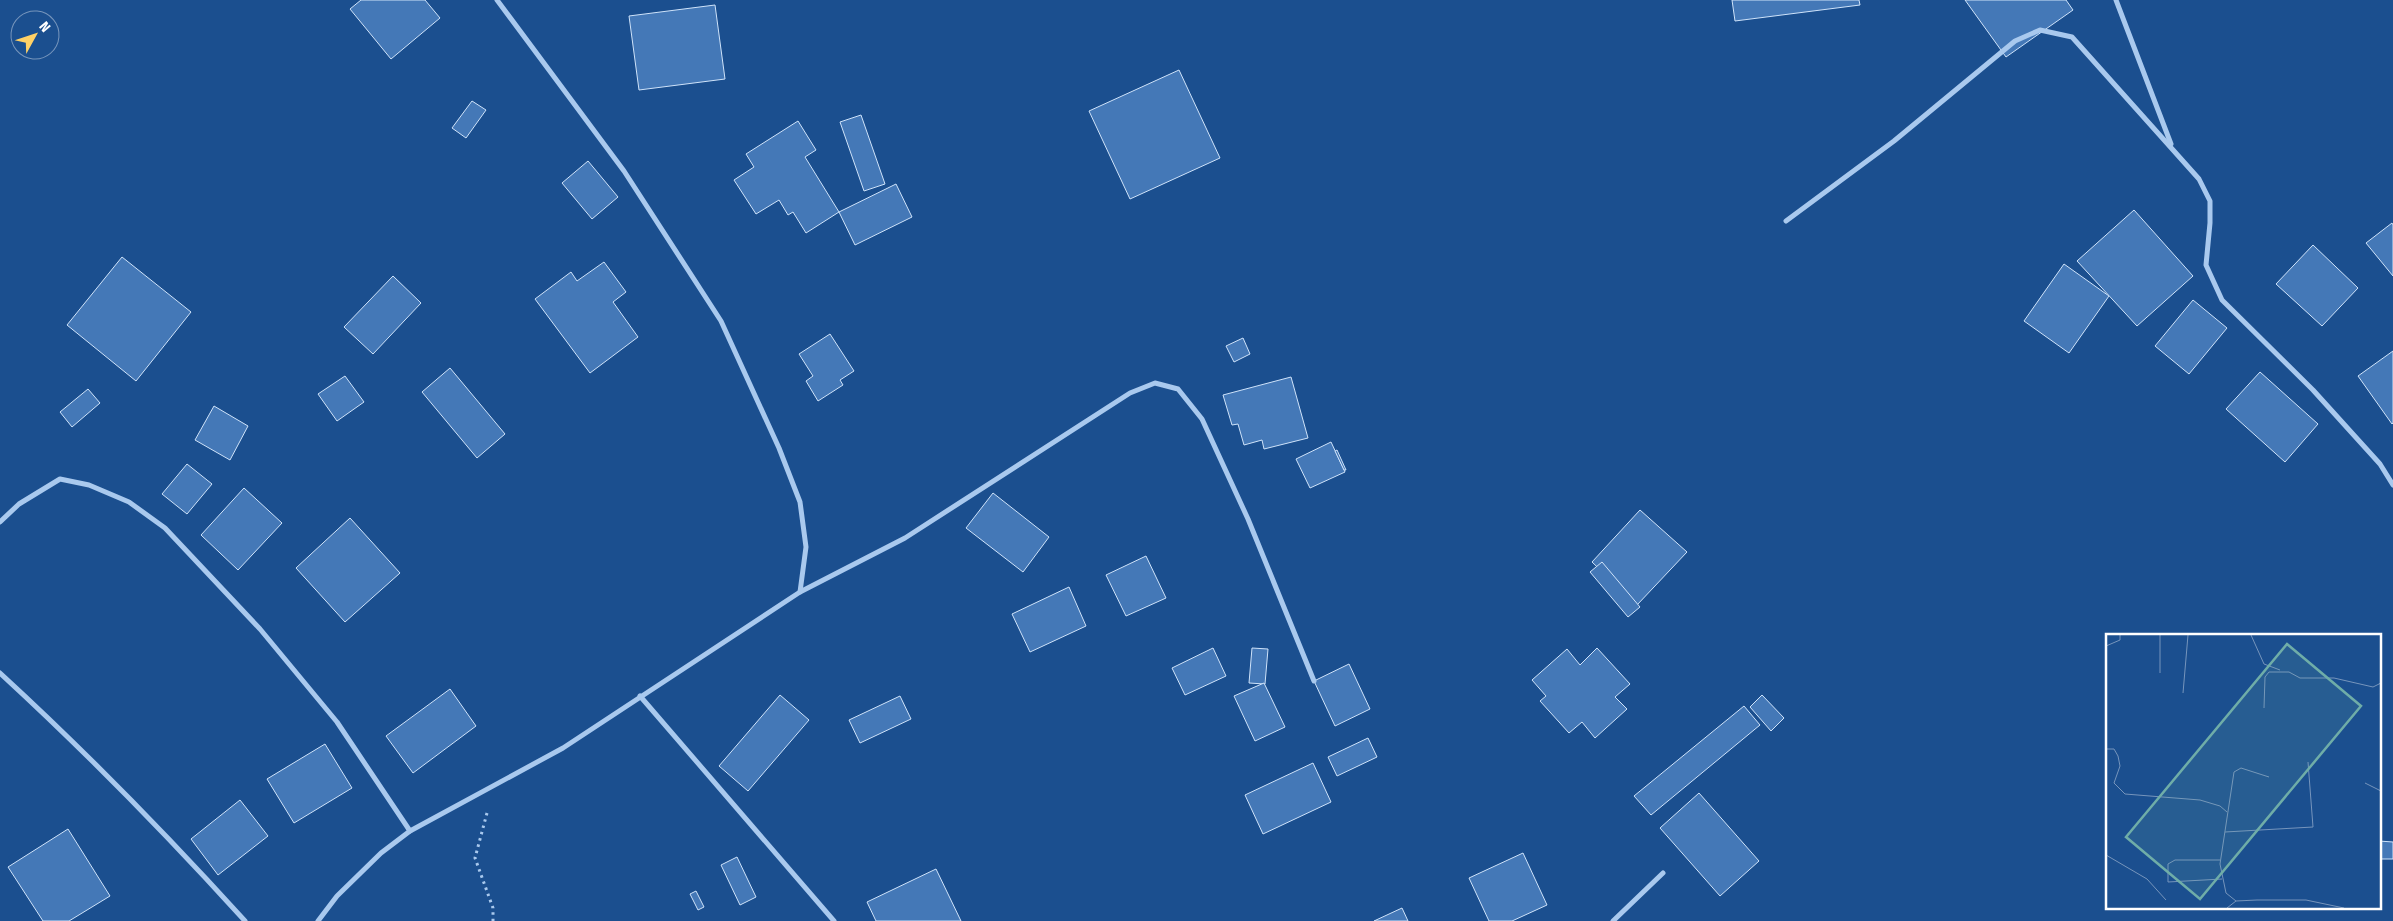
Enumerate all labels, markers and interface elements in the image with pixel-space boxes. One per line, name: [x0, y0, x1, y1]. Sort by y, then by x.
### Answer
north arrow: [10, 10, 60, 60]
text: N: [35, 18, 54, 36]
inset map: [2106, 634, 2380, 908]

